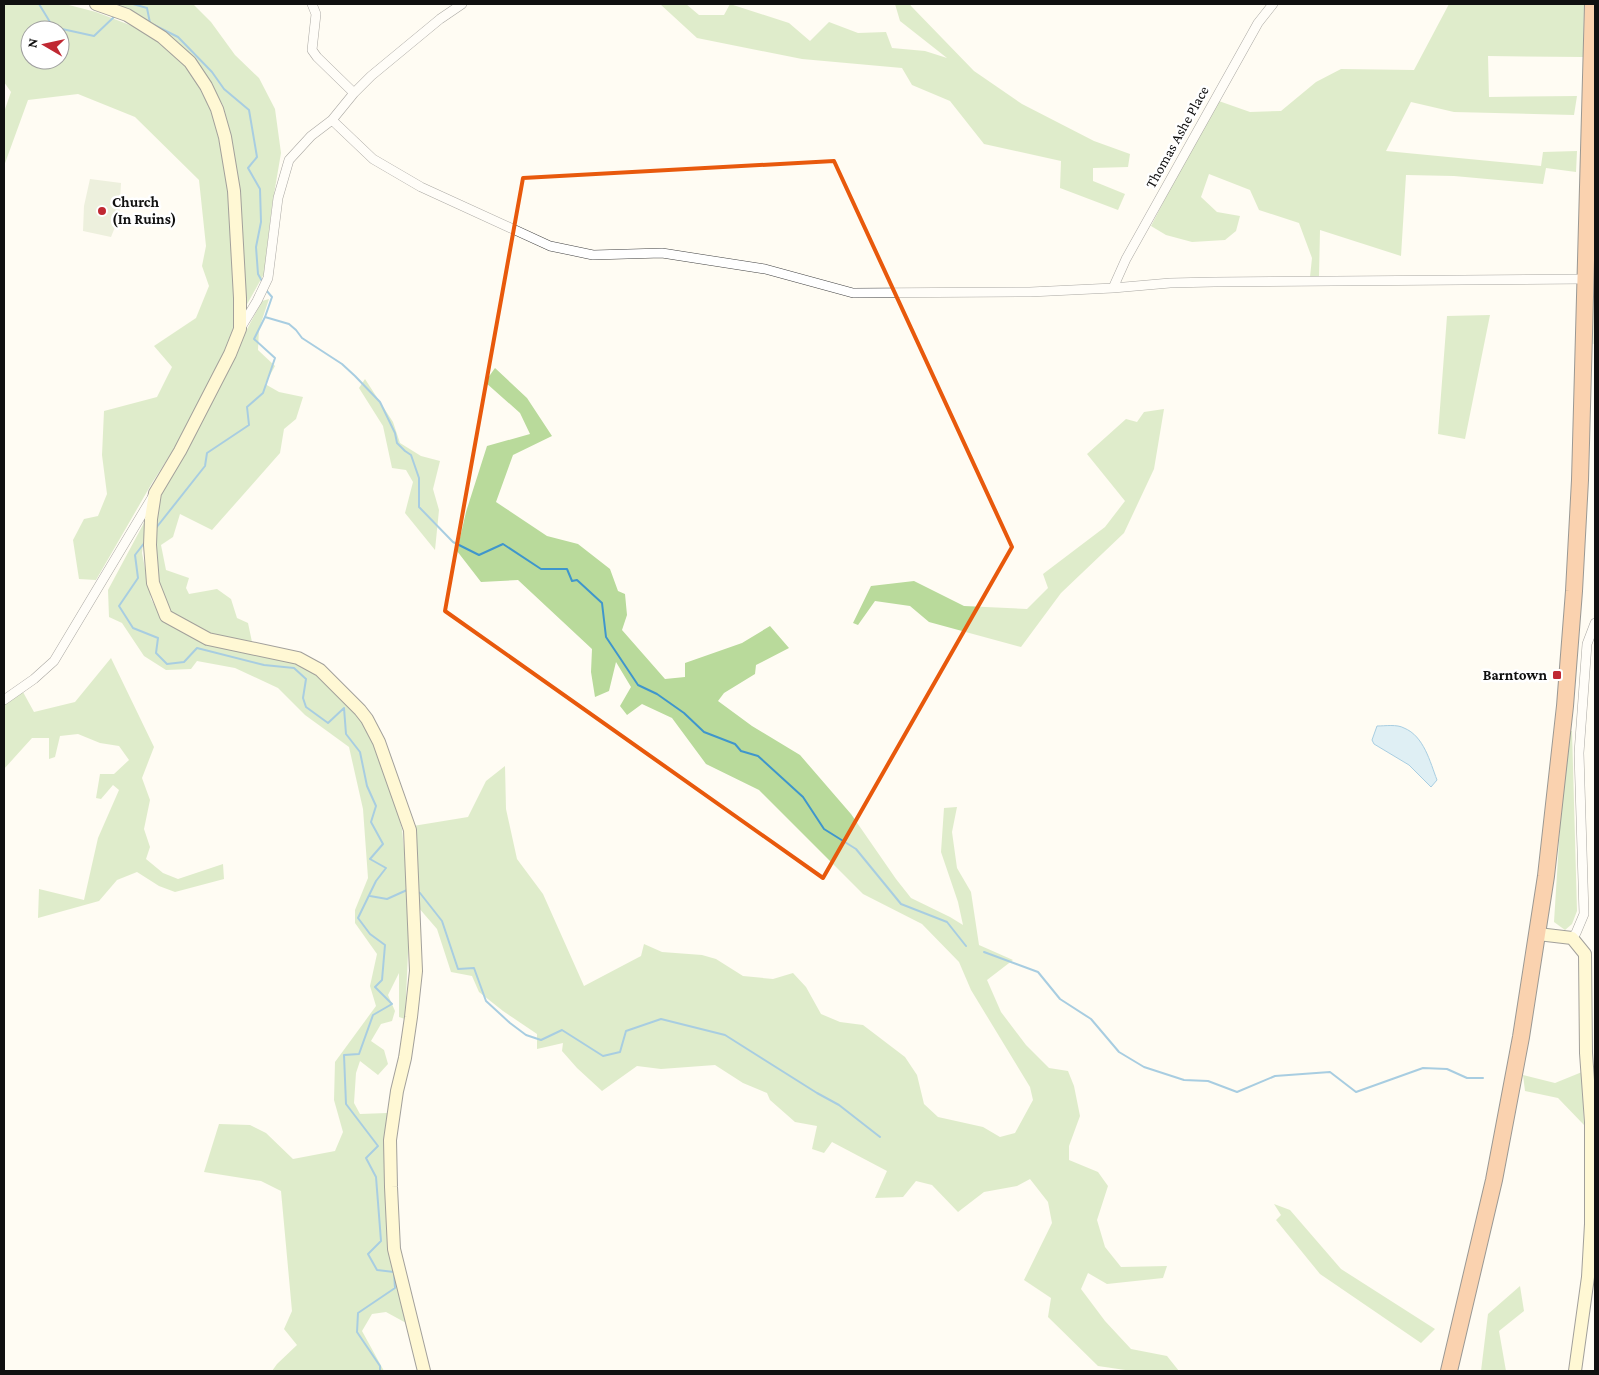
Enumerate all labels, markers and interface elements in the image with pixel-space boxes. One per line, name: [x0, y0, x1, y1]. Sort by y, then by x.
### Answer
north arrow: [20, 20, 70, 70]
text: N: [24, 37, 41, 49]
street label: Thomas Ashe Place: [1142, 83, 1212, 191]
place label: Church (In Ruins): [112, 194, 176, 228]
marker: Church (In Ruins): [96, 205, 108, 217]
place label: Barntown: [1483, 667, 1547, 683]
marker: Barntown: [1551, 669, 1563, 681]

